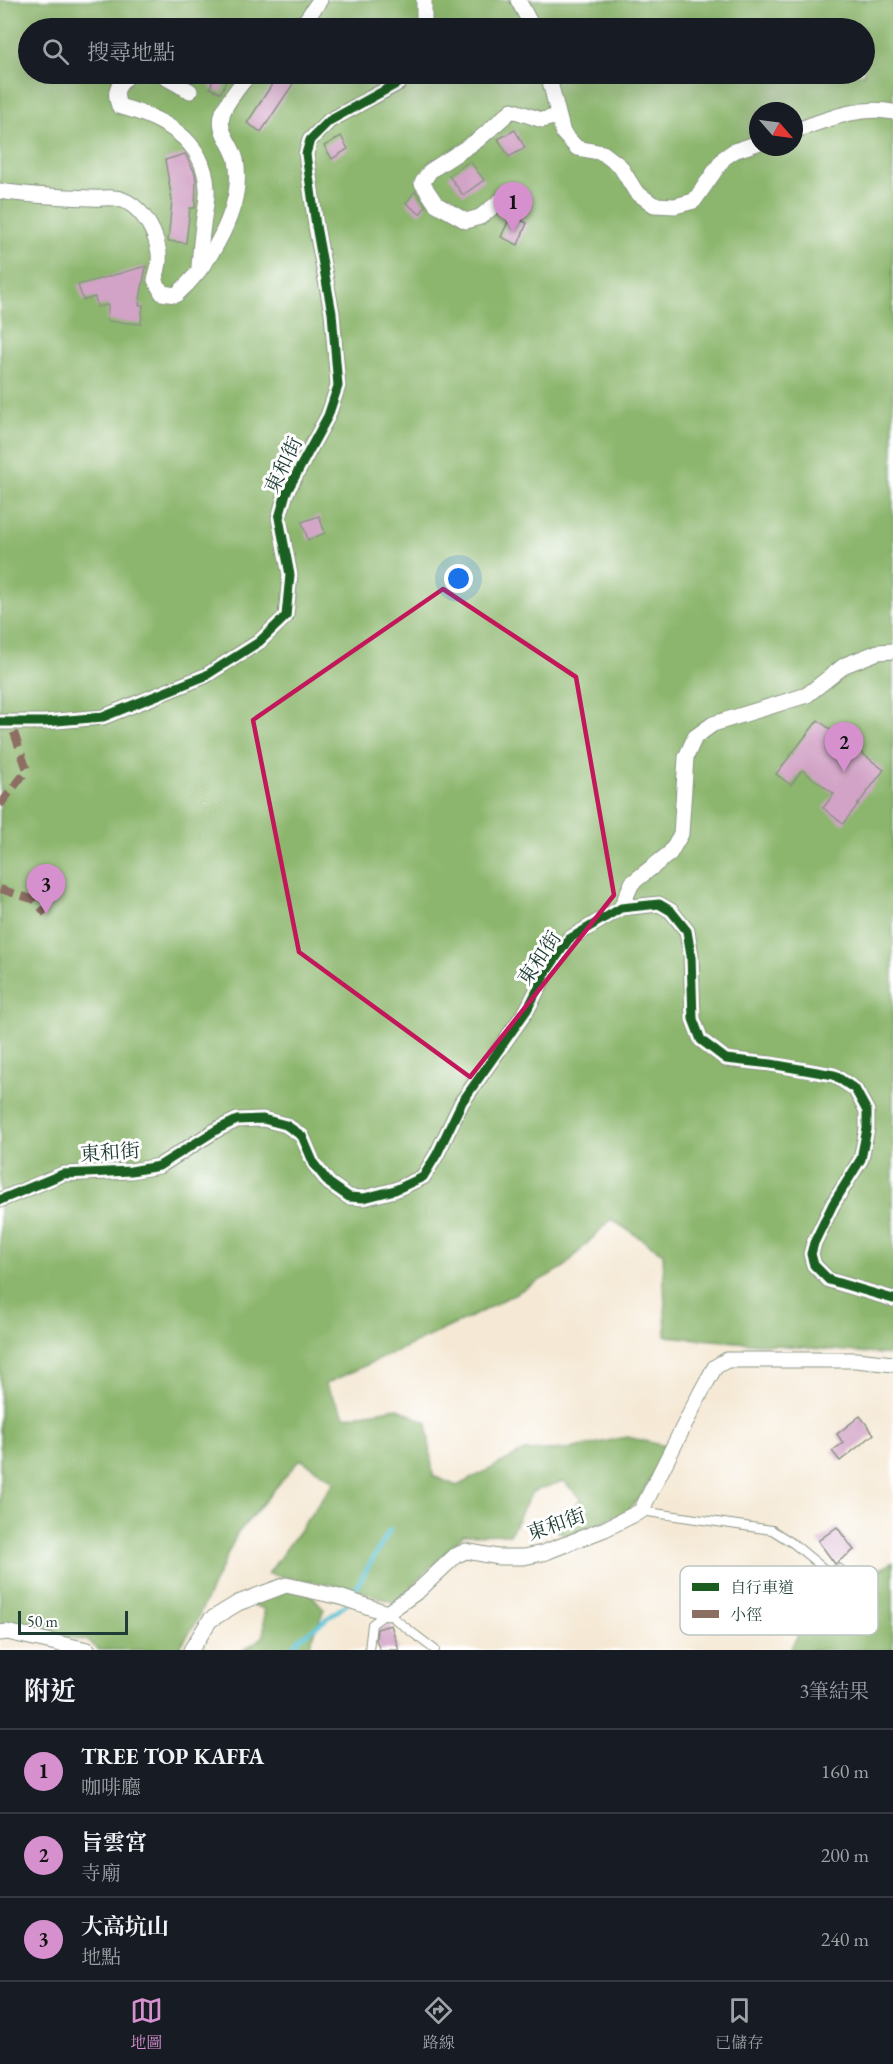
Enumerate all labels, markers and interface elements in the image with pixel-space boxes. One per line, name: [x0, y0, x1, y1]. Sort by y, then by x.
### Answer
search box: [18, 18, 875, 84]
icon: search: [39, 35, 72, 68]
text: 搜尋地點: [87, 38, 175, 67]
north arrow: [749, 102, 803, 156]
pin: 1: [494, 182, 532, 232]
street label: 東和街: [258, 432, 308, 498]
your location: [444, 564, 473, 593]
pin: 2: [824, 722, 864, 772]
pin: 3: [26, 864, 66, 914]
street label: 東和街: [511, 926, 567, 990]
street label: 東和街: [79, 1137, 141, 1167]
street label: 東和街: [523, 1502, 589, 1546]
legend: [680, 1566, 878, 1635]
text: 自行車道: [730, 1577, 794, 1598]
text: 小徑: [730, 1604, 762, 1625]
scale bar: [18, 1608, 128, 1636]
text: 50 m: [27, 1611, 58, 1632]
text: 附近: [24, 1674, 76, 1708]
text: 3筆結果: [799, 1678, 869, 1704]
text: TREE TOP KAFFA: [81, 1742, 264, 1771]
text: 1: [38, 1758, 49, 1784]
text: 160 m: [821, 1758, 869, 1784]
text: 咖啡廳: [81, 1774, 141, 1800]
text: 旨雲宮: [81, 1828, 147, 1857]
text: 2: [38, 1842, 49, 1868]
text: 200 m: [821, 1842, 869, 1868]
text: 寺廟: [81, 1860, 121, 1886]
text: 大高坑山: [81, 1912, 169, 1941]
text: 3: [38, 1926, 49, 1952]
text: 240 m: [821, 1926, 869, 1952]
text: 地點: [81, 1944, 121, 1970]
tab: 地圖: [130, 1994, 163, 2053]
tab: 路線: [422, 1994, 455, 2053]
tab: 已儲存: [715, 1994, 763, 2053]

